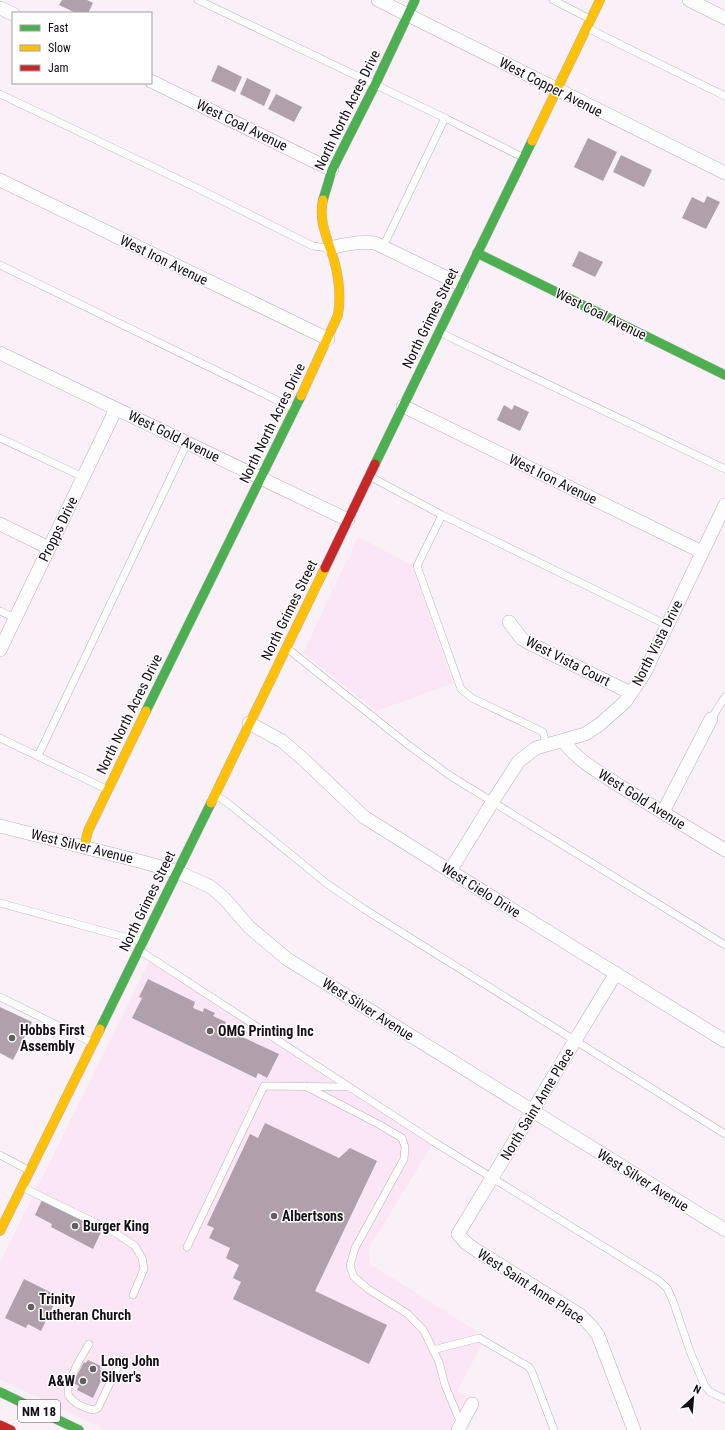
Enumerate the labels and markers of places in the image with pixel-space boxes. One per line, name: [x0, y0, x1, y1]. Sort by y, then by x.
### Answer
place label: Hobbs First Assembly: [20, 1022, 84, 1054]
place label: OMG Printing Inc: [218, 1023, 314, 1039]
marker: OMG Printing Inc: [205, 1026, 215, 1036]
marker: Hobbs First Assembly: [7, 1033, 17, 1043]
place label: Albertsons: [282, 1208, 343, 1224]
marker: Albertsons: [269, 1211, 279, 1221]
place label: Burger King: [83, 1218, 149, 1234]
marker: Burger King: [70, 1221, 80, 1231]
place label: Trinity Lutheran Church: [39, 1291, 131, 1323]
marker: Trinity Lutheran Church: [26, 1302, 36, 1312]
place label: Long John Silver's: [101, 1353, 160, 1385]
marker: Long John Silver's: [88, 1364, 98, 1374]
place label: A&W: [48, 1373, 75, 1389]
marker: A&W: [78, 1376, 88, 1386]

